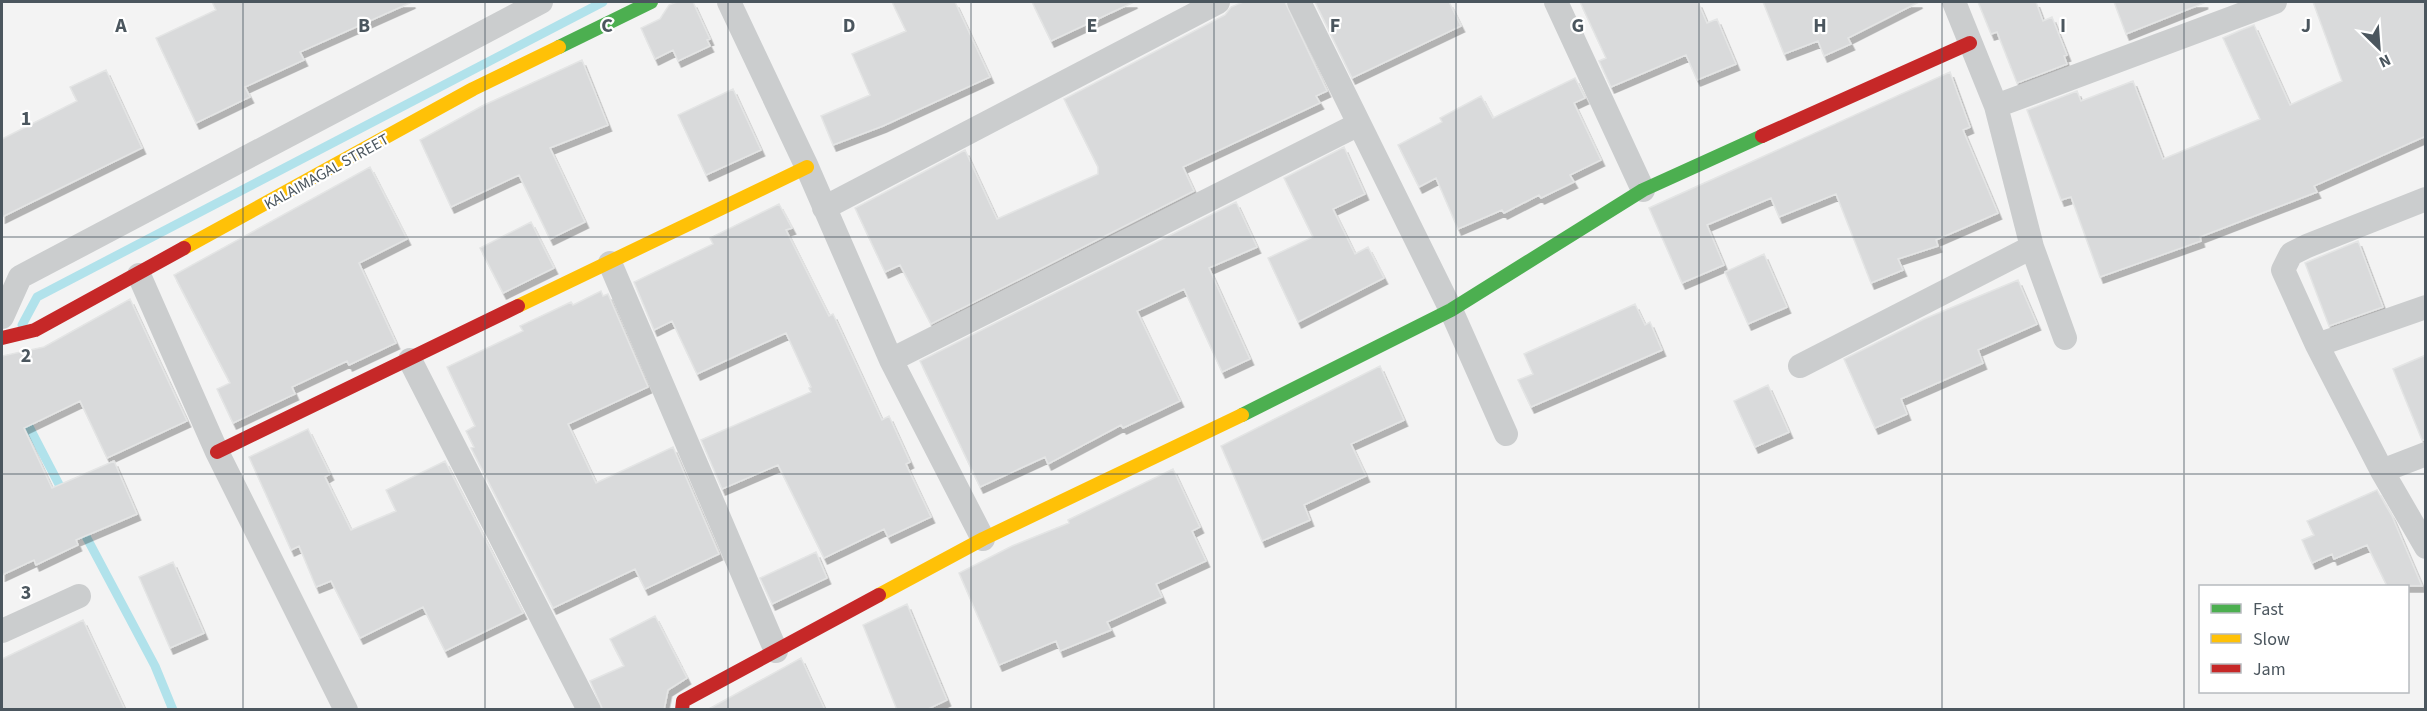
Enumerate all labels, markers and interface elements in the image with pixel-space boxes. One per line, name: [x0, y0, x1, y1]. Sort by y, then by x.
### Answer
text: A: [114, 12, 127, 40]
text: B: [358, 12, 370, 40]
text: C: [601, 12, 613, 40]
text: D: [843, 12, 855, 40]
text: E: [1087, 12, 1097, 40]
text: F: [1330, 12, 1340, 40]
text: G: [1572, 12, 1584, 40]
text: H: [1813, 12, 1827, 40]
text: I: [2060, 12, 2066, 40]
text: J: [2301, 12, 2311, 40]
north arrow: [2349, 18, 2409, 78]
text: N: [2375, 48, 2394, 73]
text: 1: [21, 105, 31, 133]
street label: KALAIMAGAL STREET: [260, 128, 393, 215]
text: 2: [21, 342, 31, 370]
text: 3: [21, 579, 31, 607]
legend: [2199, 585, 2409, 693]
text: Fast: [2253, 597, 2284, 622]
text: Slow: [2253, 627, 2290, 652]
text: Jam: [2253, 657, 2286, 682]

